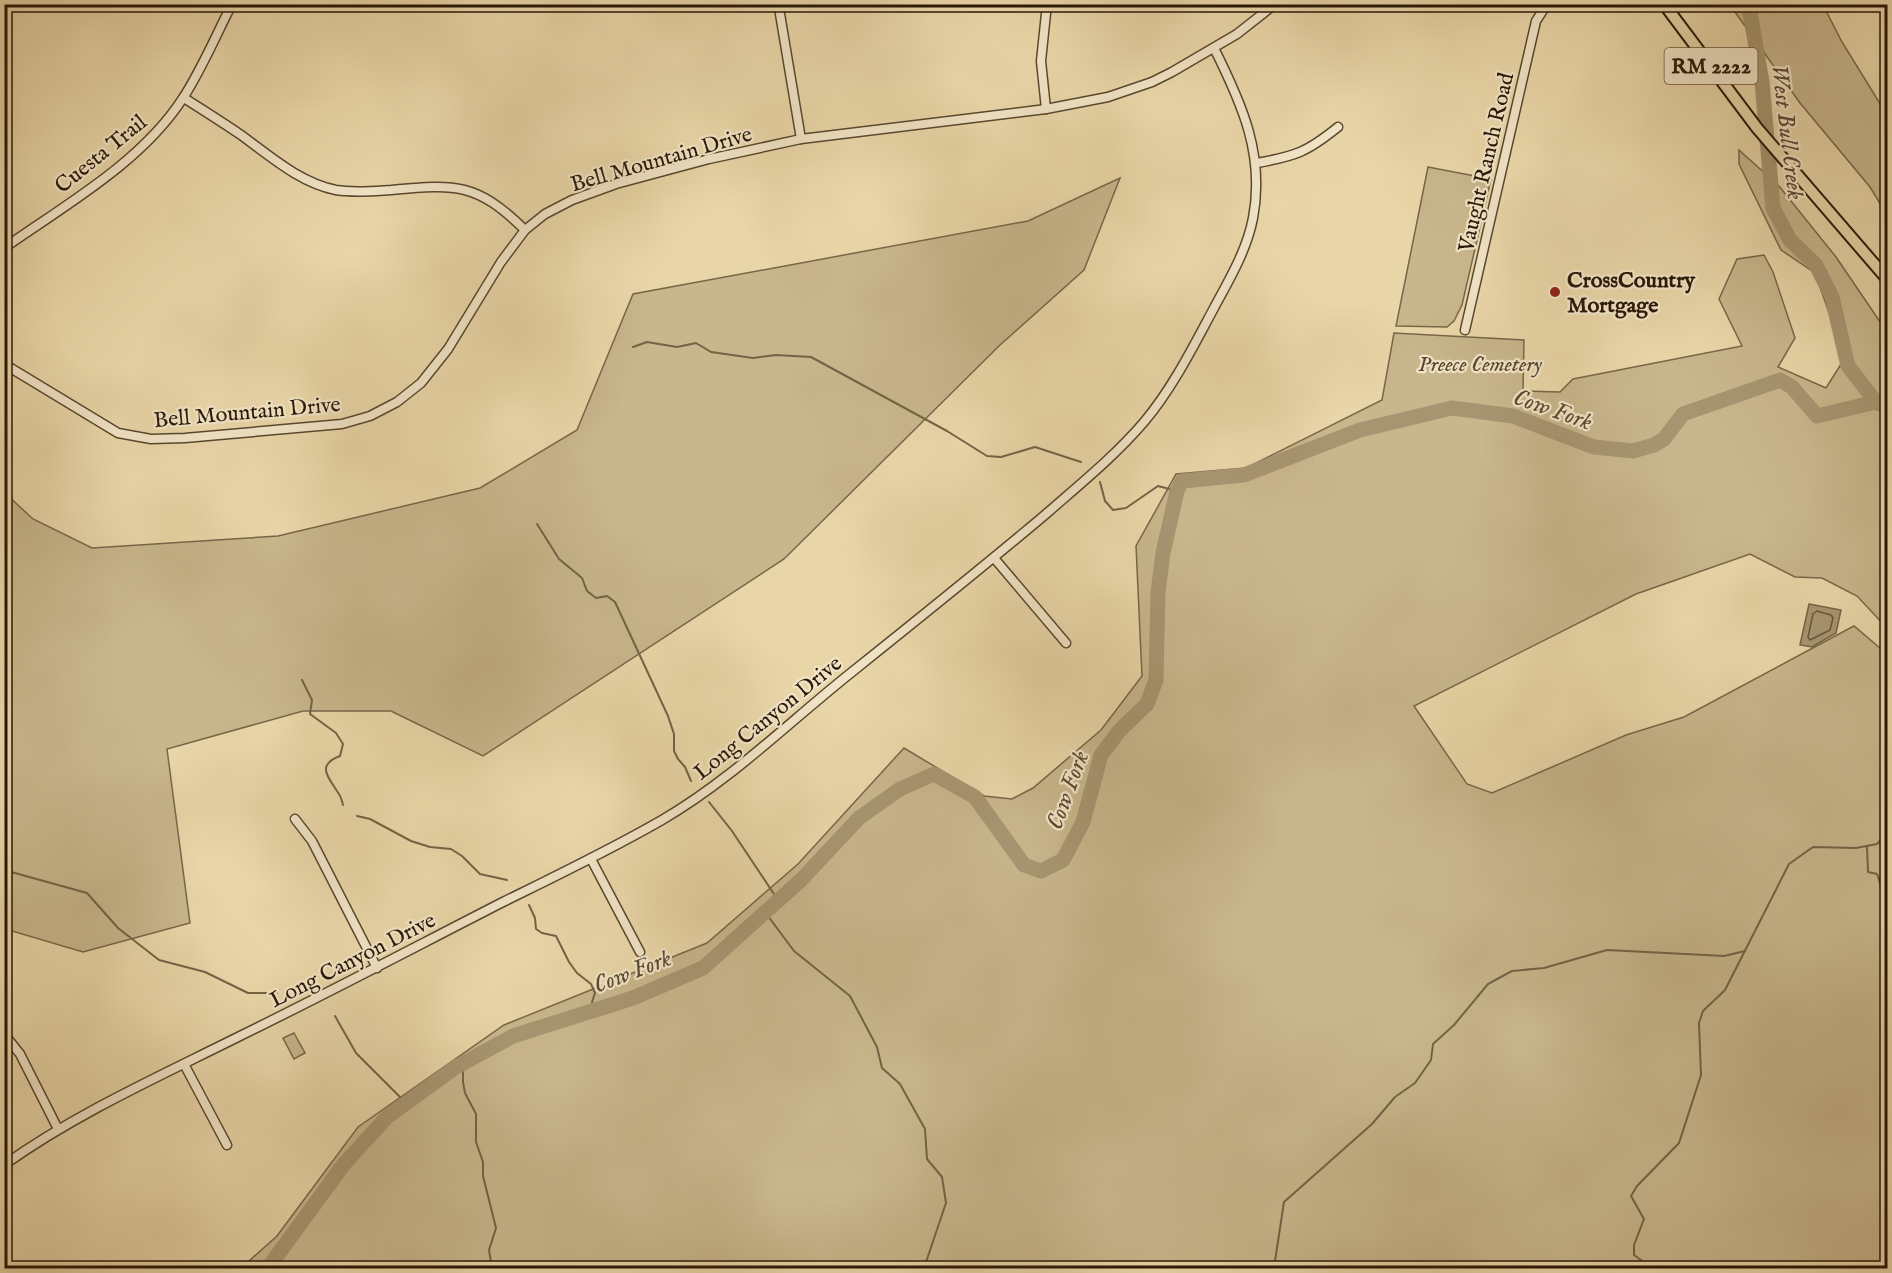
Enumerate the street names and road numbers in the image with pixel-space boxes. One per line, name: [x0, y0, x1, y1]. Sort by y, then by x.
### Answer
road number: RM 2222: [1664, 48, 1758, 84]
street label: Vaught Ranch Road: [1452, 70, 1521, 256]
street label: Cuesta Trail: [49, 109, 153, 200]
street label: Bell Mountain Drive: [568, 121, 756, 199]
street label: Bell Mountain Drive: [153, 391, 342, 435]
street label: Long Canyon Drive: [688, 650, 848, 787]
street label: Long Canyon Drive: [265, 907, 441, 1015]

